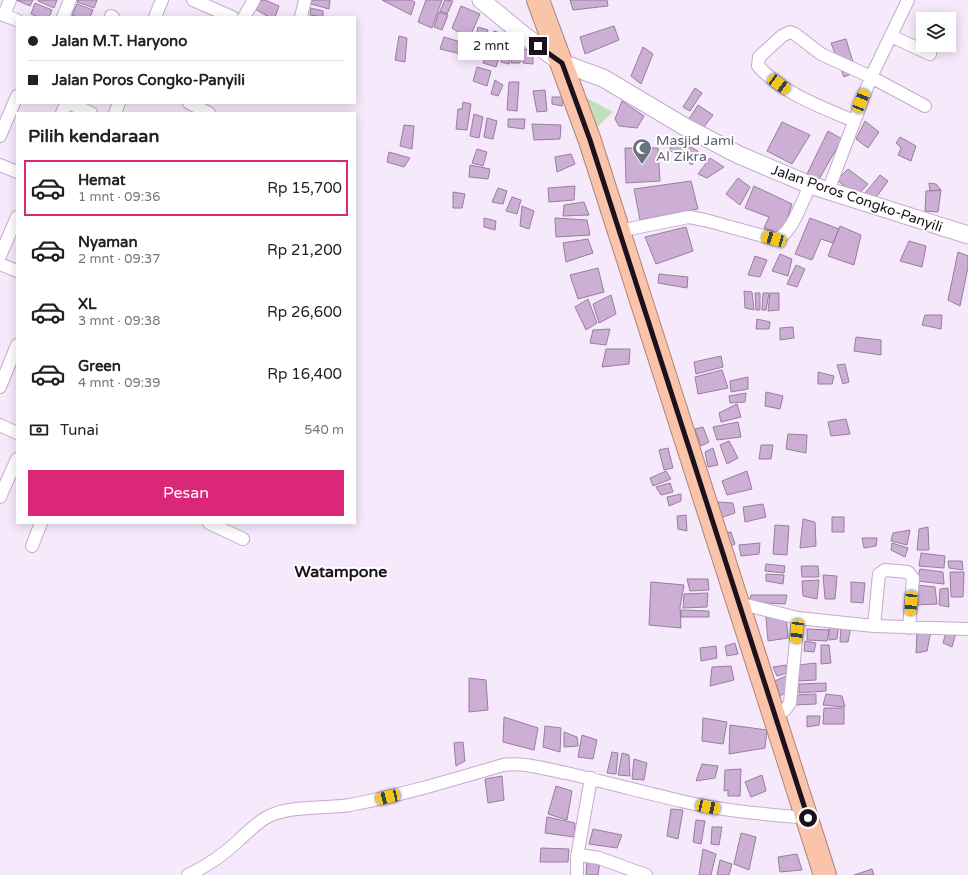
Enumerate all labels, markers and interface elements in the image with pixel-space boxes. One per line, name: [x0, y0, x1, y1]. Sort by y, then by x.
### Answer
map controls: [916, 12, 956, 52]
button: layers: [916, 12, 956, 52]
text: Jalan M.T. Haryono: [52, 32, 187, 50]
callout: 2 mnt: [458, 32, 524, 60]
route end: [529, 37, 547, 55]
text: 2 mnt: [473, 38, 509, 54]
text: Jalan Poros Congko-Panyili: [52, 71, 245, 89]
car: [766, 72, 792, 96]
car: [851, 88, 871, 114]
text: Pilih kendaraan: [28, 125, 159, 147]
place label: Masjid Jami Al Zikra: [656, 132, 734, 165]
mosque icon: Masjid Jami Al Zikra: [631, 137, 653, 165]
street label: Jalan Poros Congko-Panyili: [769, 161, 945, 236]
icon: car: [30, 170, 66, 206]
text: Hemat: [78, 171, 125, 189]
text: Rp 15,700: [267, 179, 342, 197]
text: 1 mnt · 09:36: [78, 189, 160, 205]
car: [761, 230, 787, 248]
icon: car: [30, 232, 66, 268]
text: Nyaman: [78, 233, 138, 251]
text: Rp 21,200: [267, 241, 342, 259]
text: 2 mnt · 09:37: [78, 251, 160, 267]
icon: car: [30, 294, 66, 330]
text: XL: [78, 295, 97, 313]
text: Rp 26,600: [267, 303, 342, 321]
text: 3 mnt · 09:38: [78, 313, 160, 329]
icon: car: [30, 356, 66, 392]
text: Green: [78, 357, 121, 375]
text: Rp 16,400: [267, 365, 342, 383]
text: 4 mnt · 09:39: [78, 375, 160, 391]
icon: cash: [28, 419, 50, 441]
text: Tunai: [60, 421, 99, 439]
text: 540 m: [304, 422, 344, 438]
button: Pesan: [28, 470, 344, 516]
district label: Watampone: [295, 562, 387, 582]
car: [904, 591, 918, 615]
car: [790, 618, 804, 644]
car: [375, 788, 401, 806]
car: [695, 799, 721, 815]
route start: [799, 809, 817, 827]

